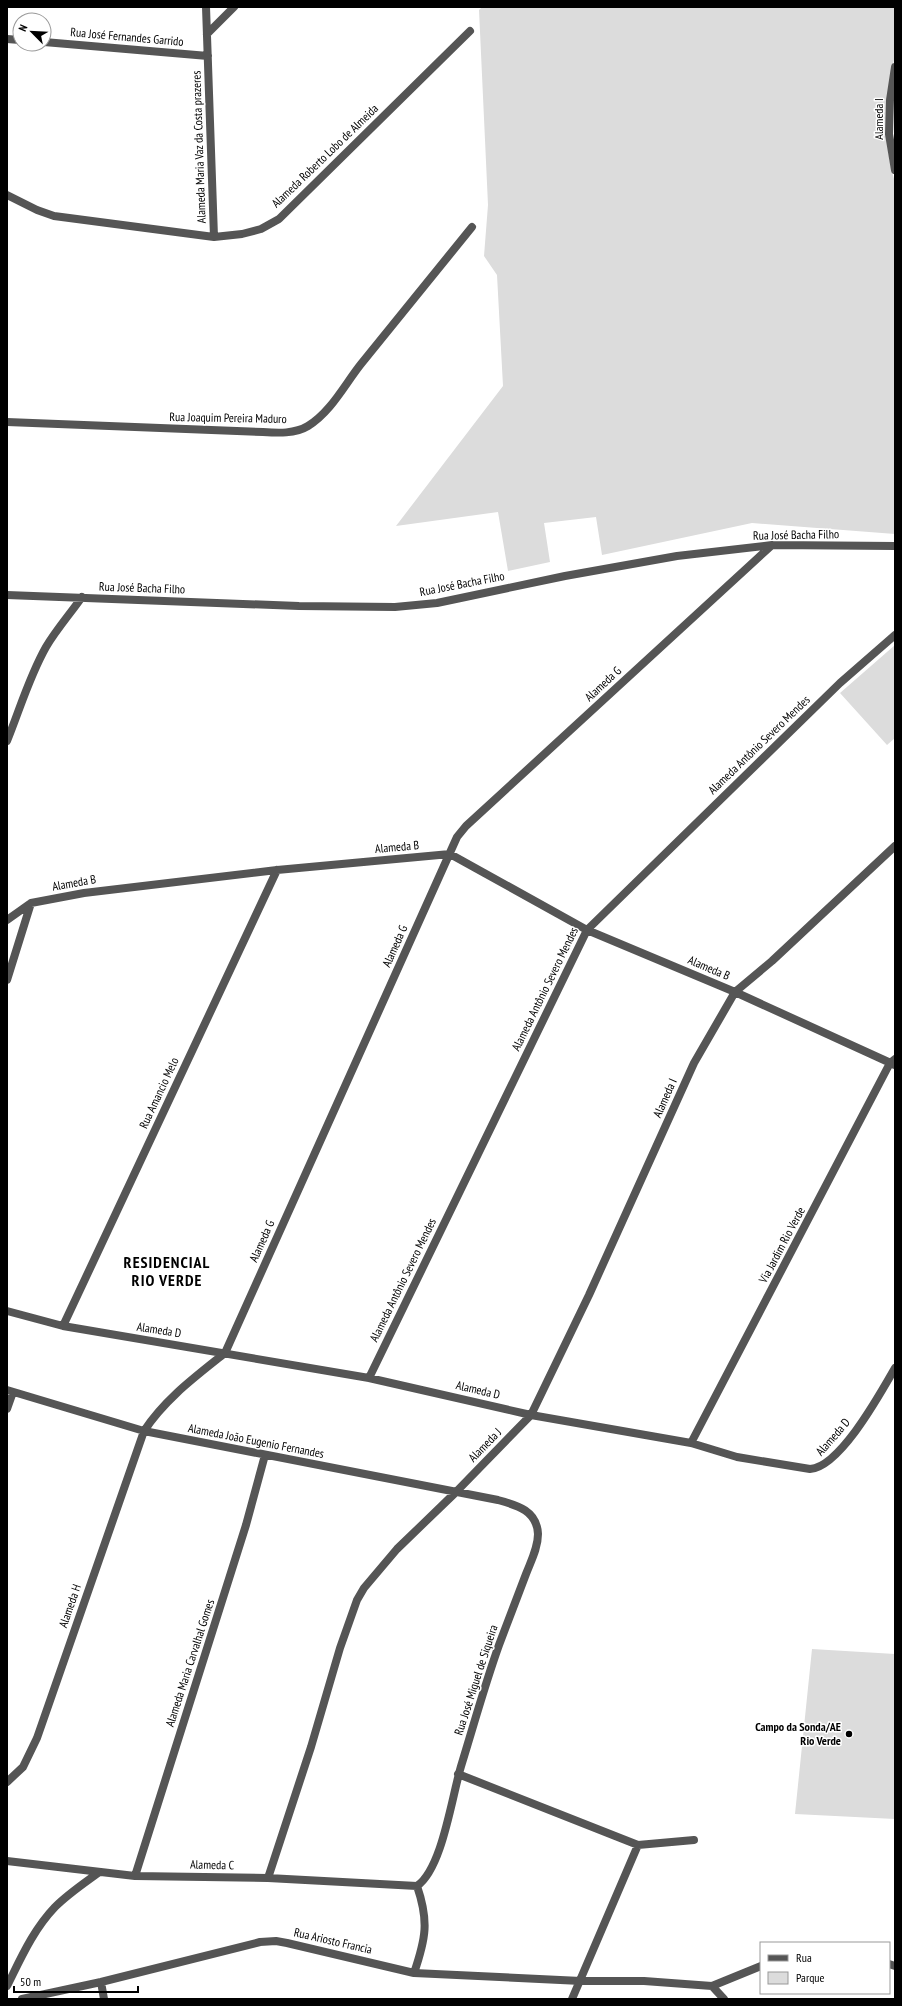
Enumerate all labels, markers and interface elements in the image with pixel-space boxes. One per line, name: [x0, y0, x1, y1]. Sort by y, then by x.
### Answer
north arrow: [12, 12, 52, 52]
text: N: [15, 22, 30, 33]
street label: Rua José Fernandes Garrido: [70, 24, 184, 49]
street label: Alameda Maria Vaz da Costa prazeres: [188, 70, 209, 224]
street label: Alameda I: [871, 98, 886, 140]
street label: Alameda Roberto Lobo de Almeida: [268, 101, 381, 211]
street label: Rua Joaquim Pereira Maduro: [169, 409, 287, 426]
street label: Rua José Bacha Filho: [753, 526, 839, 543]
street label: Rua José Bacha Filho: [418, 568, 506, 599]
street label: Rua José Bacha Filho: [99, 579, 185, 596]
street label: Alameda G: [581, 663, 624, 704]
street label: Alameda Antônio Severo Mendes: [705, 692, 813, 797]
street label: Alameda B: [374, 837, 420, 856]
street label: Alameda B: [51, 871, 97, 894]
street label: Alameda G: [379, 922, 410, 969]
street label: Alameda Antônio Severo Mendes: [508, 924, 581, 1053]
street label: Alameda B: [686, 952, 733, 983]
street label: Rua Amancio Melo: [136, 1055, 182, 1131]
street label: Alameda I: [649, 1076, 680, 1120]
street label: Via Jardim Rio Verde: [755, 1204, 808, 1286]
street label: Alameda Antônio Severo Mendes: [366, 1215, 439, 1344]
street label: Alameda G: [246, 1217, 277, 1264]
district label: RESIDENCIAL RIO VERDE: [124, 1252, 210, 1290]
street label: Alameda D: [136, 1319, 182, 1340]
street label: Alameda D: [455, 1377, 502, 1402]
street label: Alameda D: [812, 1415, 853, 1459]
street label: Alameda João Eugenio Fernandes: [187, 1420, 325, 1461]
street label: Alameda J: [465, 1424, 505, 1465]
street label: Alameda H: [55, 1582, 84, 1630]
street label: Alameda Maria Carvalhal Gomes: [162, 1597, 217, 1729]
street label: Rua José Miguel de Siqueira: [451, 1622, 501, 1737]
place label: Campo da Sonda/AE Rio Verde: [755, 1719, 841, 1748]
marker: Campo da Sonda/AE Rio Verde: [844, 1729, 854, 1739]
street label: Alameda C: [190, 1857, 235, 1872]
street label: Rua Ariosto Francia: [293, 1924, 374, 1957]
legend: [760, 1942, 890, 1994]
text: Rua: [796, 1950, 812, 1965]
scale bar: [14, 1968, 138, 1994]
text: Parque: [796, 1970, 825, 1985]
text: 50 m: [20, 1974, 41, 1989]

